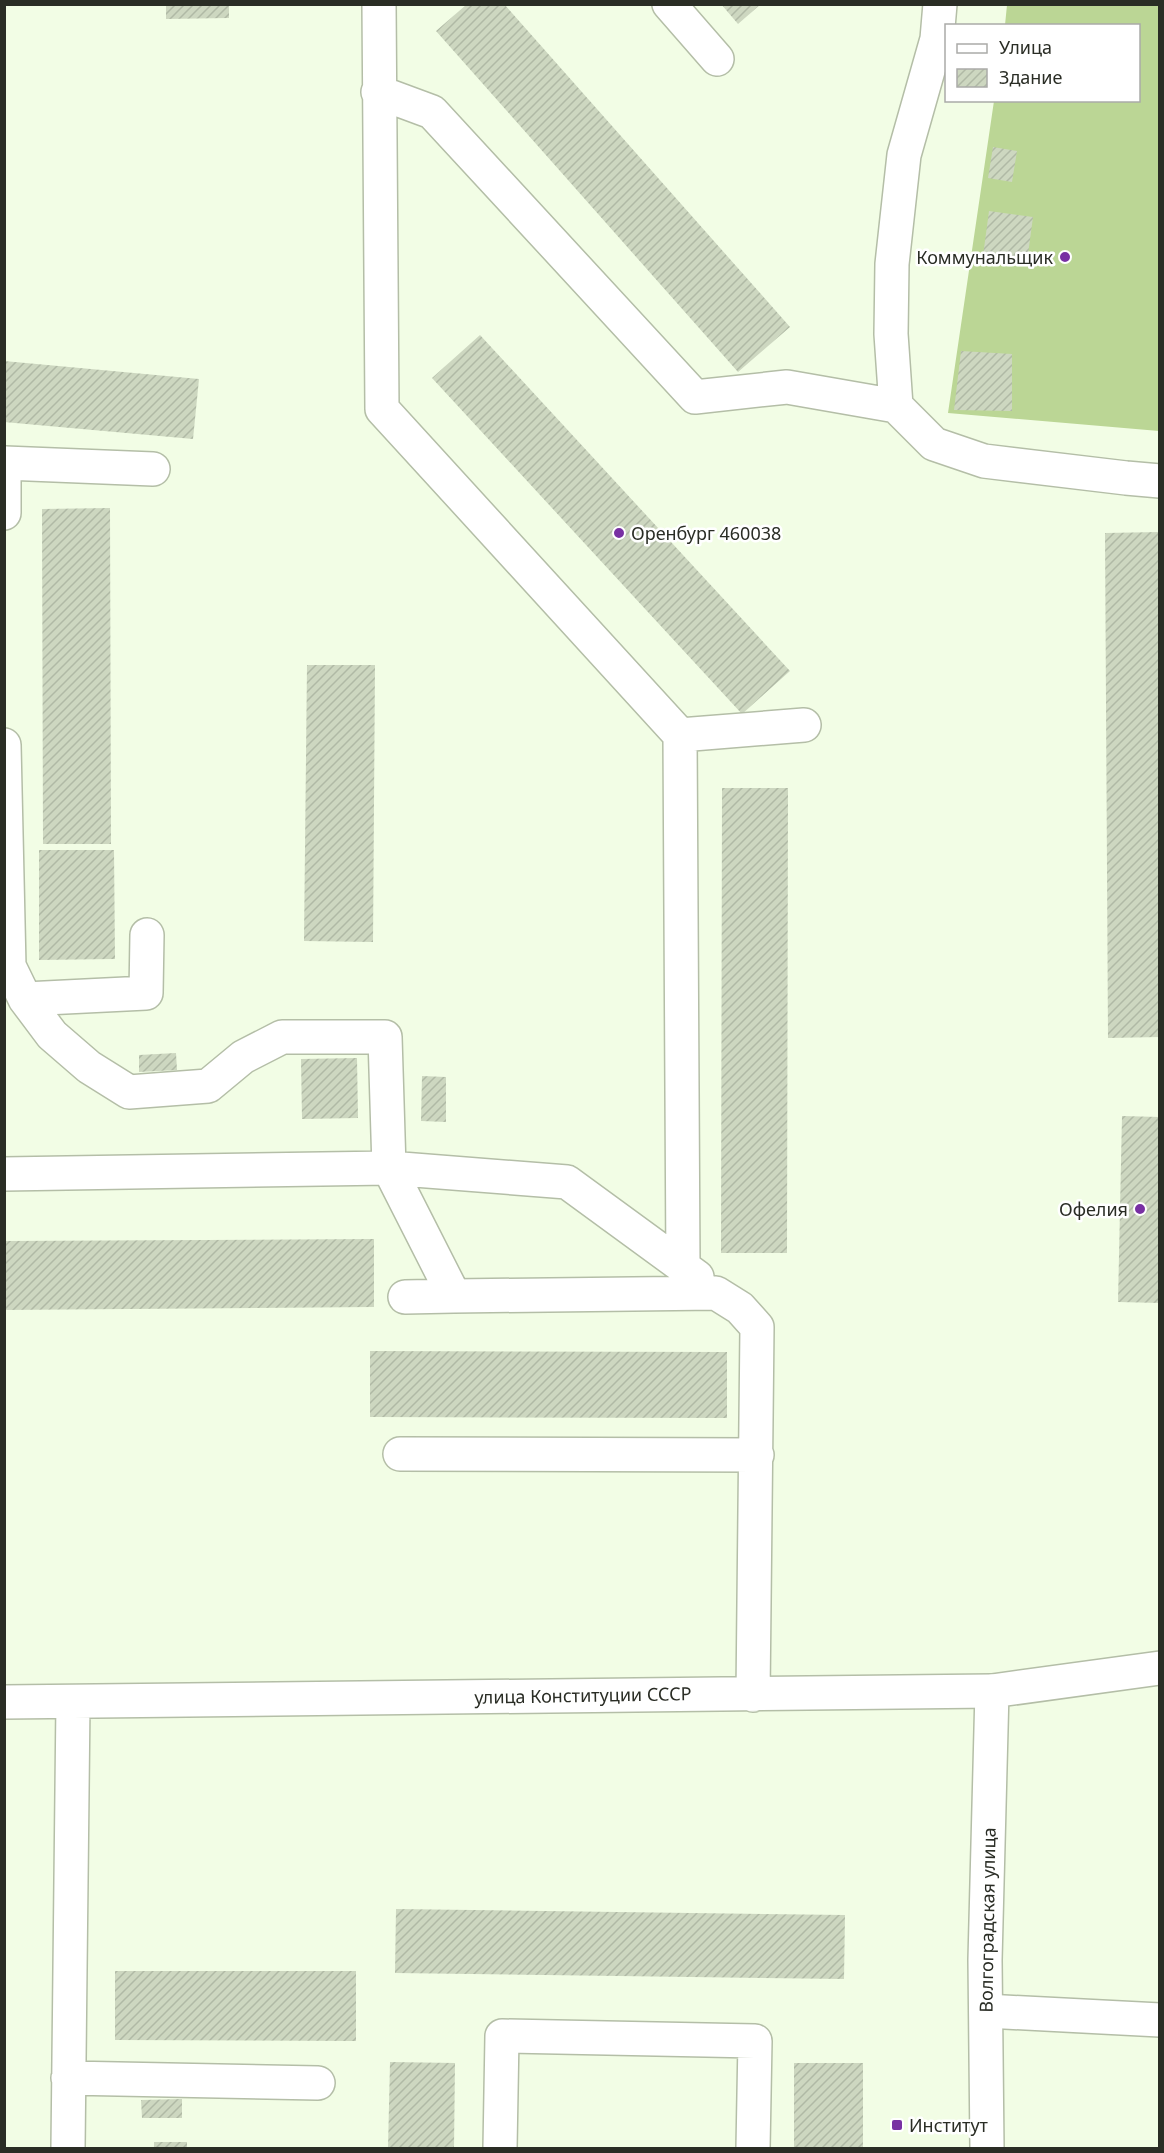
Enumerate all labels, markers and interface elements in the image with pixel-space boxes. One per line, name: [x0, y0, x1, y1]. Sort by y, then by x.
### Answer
legend: [945, 24, 1140, 102]
text: Улица: [999, 35, 1052, 59]
text: Здание: [999, 65, 1063, 89]
place label: Коммунальщик: [916, 245, 1053, 269]
marker: Коммунальщик: [1058, 250, 1072, 264]
place label: Оренбург 460038: [631, 521, 781, 545]
marker: Оренбург 460038: [612, 526, 626, 540]
place label: Офелия: [1059, 1197, 1128, 1221]
marker: Офелия: [1133, 1202, 1147, 1216]
street label: улица Конституции СССР: [474, 1681, 692, 1709]
street label: Волгоградская улица: [973, 1827, 1001, 2013]
place label: Институт: [909, 2113, 989, 2137]
marker: Институт: [890, 2118, 904, 2132]

